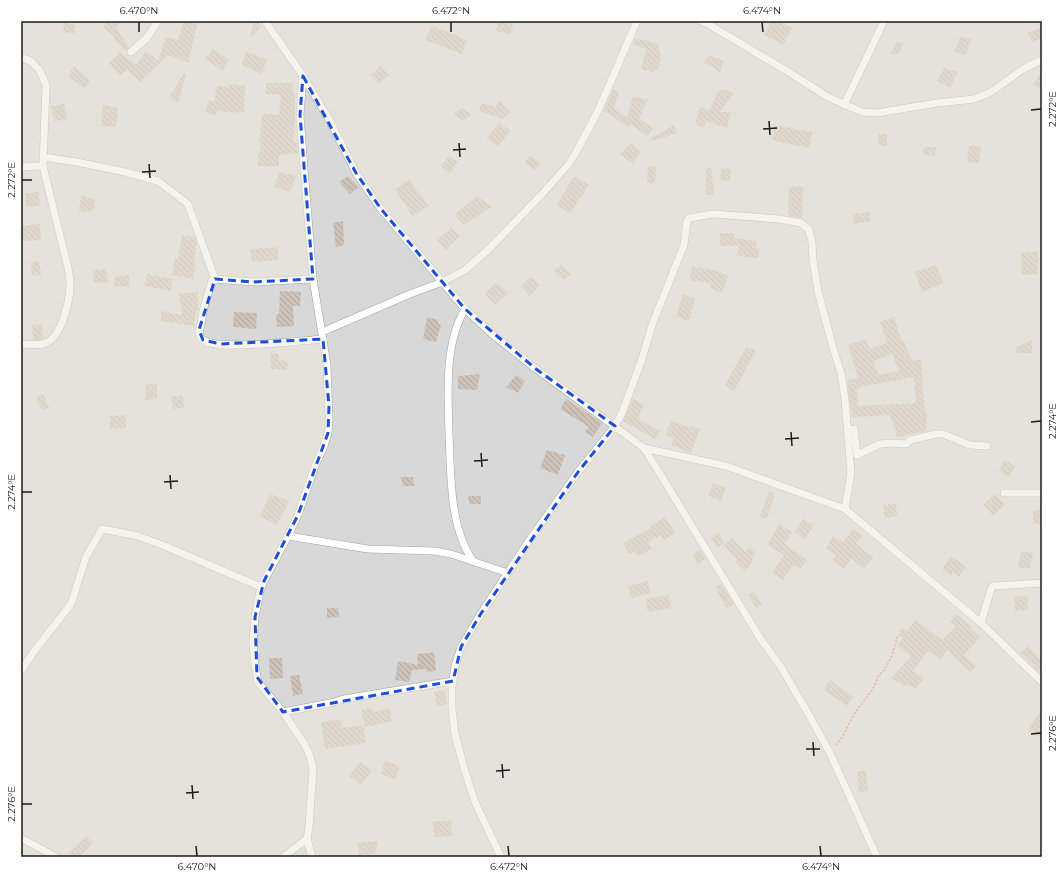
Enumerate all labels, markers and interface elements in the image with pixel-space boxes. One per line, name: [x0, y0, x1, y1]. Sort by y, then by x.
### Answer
text: 6.470°N: [120, 4, 158, 17]
text: 6.472°N: [432, 4, 470, 17]
text: 6.474°N: [743, 4, 781, 17]
text: 2.272°E: [1046, 91, 1059, 127]
text: 2.272°E: [5, 162, 18, 198]
text: 2.274°E: [1046, 403, 1059, 439]
text: 2.274°E: [5, 474, 18, 510]
text: 2.276°E: [1046, 715, 1059, 751]
text: 2.276°E: [5, 786, 18, 822]
text: 6.470°N: [178, 860, 216, 873]
text: 6.472°N: [490, 860, 528, 873]
text: 6.474°N: [802, 860, 840, 873]

